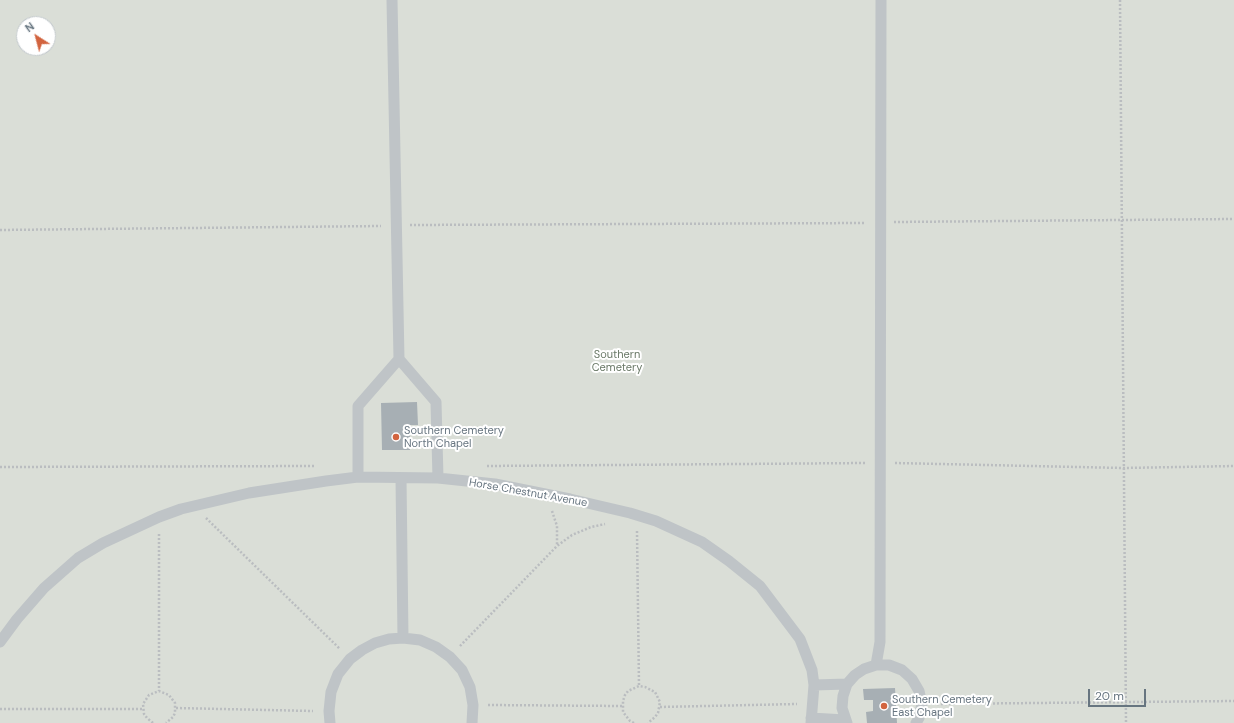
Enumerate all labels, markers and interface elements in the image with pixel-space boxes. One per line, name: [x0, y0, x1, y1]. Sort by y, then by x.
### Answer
north arrow: [16, 16, 56, 56]
text: N: [22, 19, 37, 35]
park label: Southern Cemetery: [592, 348, 642, 374]
place label: Southern Cemetery North Chapel: [404, 424, 504, 450]
marker: Southern Cemetery North Chapel: [391, 432, 401, 442]
street label: Horse Chestnut Avenue: [468, 476, 588, 510]
scale bar: [1090, 681, 1148, 707]
text: 20 m: [1095, 688, 1124, 704]
place label: Southern Cemetery East Chapel: [892, 693, 992, 719]
marker: Southern Cemetery East Chapel: [879, 701, 889, 711]

